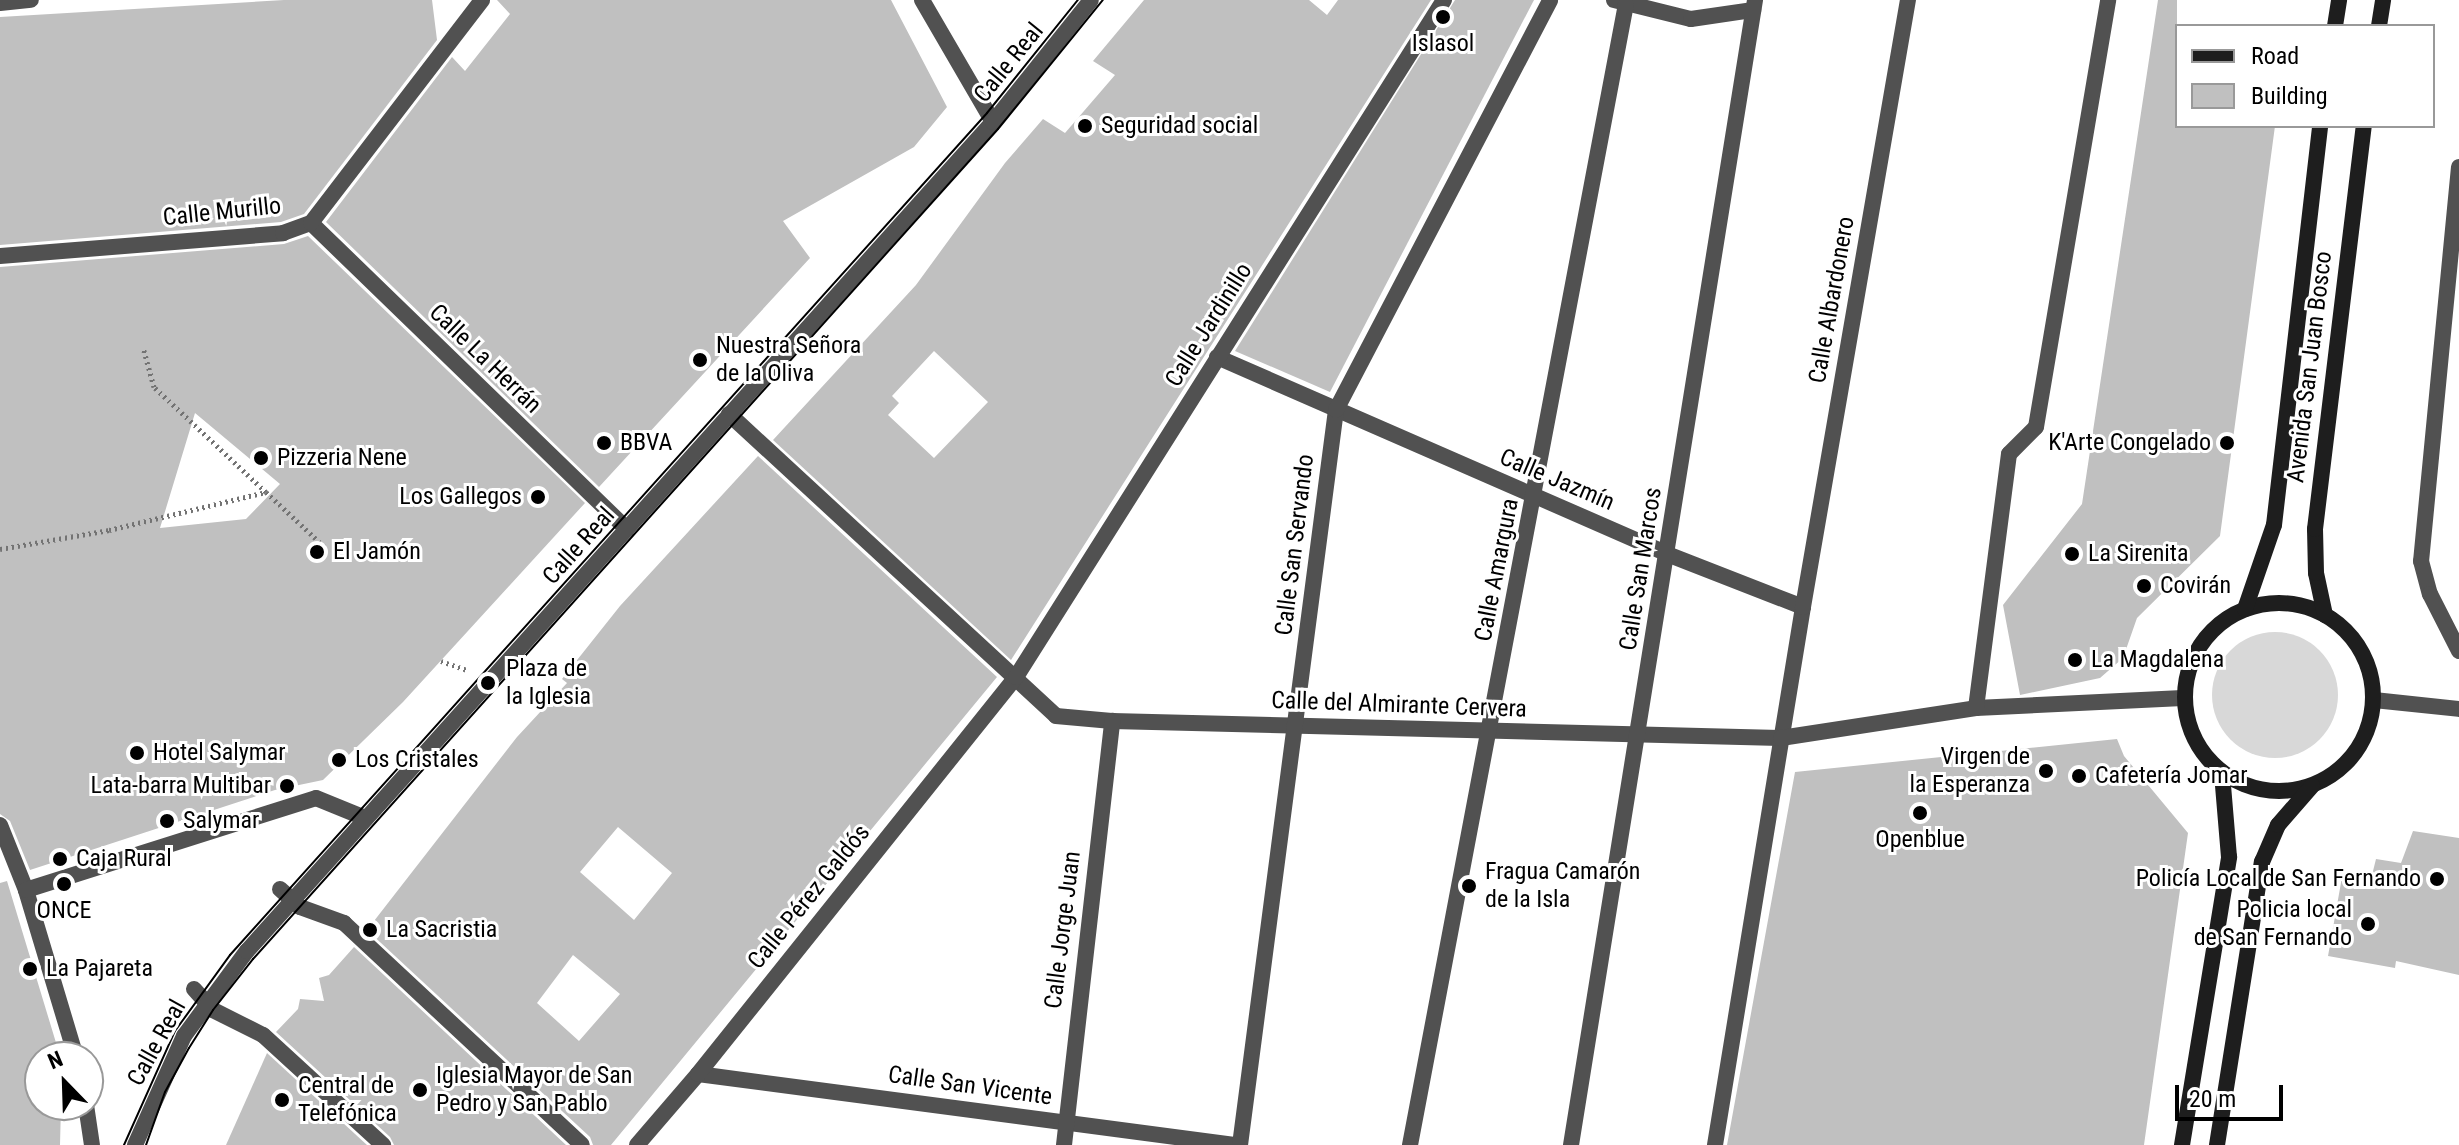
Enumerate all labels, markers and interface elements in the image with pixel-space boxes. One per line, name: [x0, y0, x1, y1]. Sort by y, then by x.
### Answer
marker: Islasol: [1434, 8, 1452, 26]
street label: Calle Real: [968, 17, 1050, 109]
legend: [2175, 24, 2435, 128]
place label: Islasol: [1412, 30, 1474, 58]
text: Road: [2251, 42, 2299, 70]
text: Building: [2251, 82, 2328, 110]
place label: Seguridad social: [1101, 112, 1258, 140]
marker: Seguridad social: [1076, 117, 1094, 135]
street label: Calle Murillo: [162, 191, 282, 233]
street label: Calle Albardonero: [1803, 214, 1861, 386]
street label: Avenida San Juan Bosco: [2282, 250, 2338, 484]
street label: Calle Jardinillo: [1160, 258, 1258, 392]
street label: Calle La Herrán: [423, 298, 547, 420]
place label: Nuestra Señora de la Oliva: [716, 332, 861, 388]
marker: Nuestra Señora de la Oliva: [691, 351, 709, 369]
place label: BBVA: [620, 429, 672, 457]
place label: K'Arte Congelado: [2048, 429, 2211, 457]
marker: BBVA: [595, 434, 613, 452]
marker: K'Arte Congelado: [2218, 434, 2236, 452]
street label: Calle Jazmín: [1495, 443, 1619, 517]
place label: Pizzeria Nene: [277, 444, 407, 472]
marker: Pizzeria Nene: [252, 449, 270, 467]
street label: Calle San Servando: [1270, 453, 1320, 637]
place label: Los Gallegos: [399, 483, 522, 511]
street label: Calle San Marcos: [1614, 485, 1668, 653]
marker: Los Gallegos: [529, 488, 547, 506]
street label: Calle Amargura: [1469, 496, 1525, 644]
street label: Calle Real: [537, 501, 621, 591]
place label: El Jamón: [333, 538, 421, 566]
place label: La Sirenita: [2088, 540, 2188, 568]
marker: El Jamón: [308, 543, 326, 561]
marker: La Sirenita: [2063, 545, 2081, 563]
place label: Covirán: [2160, 572, 2231, 600]
marker: Covirán: [2135, 577, 2153, 595]
place label: La Magdalena: [2091, 646, 2224, 674]
marker: La Magdalena: [2066, 651, 2084, 669]
place label: Plaza de la Iglesia: [506, 655, 591, 711]
marker: Plaza de la Iglesia: [477, 672, 499, 694]
street label: Calle del Almirante Cervera: [1271, 686, 1527, 724]
place label: Hotel Salymar: [153, 739, 286, 767]
place label: Virgen de la Esperanza: [1910, 743, 2030, 799]
marker: Hotel Salymar: [128, 744, 146, 762]
place label: Los Cristales: [355, 746, 479, 774]
marker: Los Cristales: [330, 751, 348, 769]
marker: Virgen de la Esperanza: [2037, 762, 2055, 780]
place label: Cafetería Jomar: [2095, 762, 2248, 790]
marker: Cafetería Jomar: [2070, 767, 2088, 785]
place label: Lata-barra Multibar: [91, 772, 271, 800]
marker: Lata-barra Multibar: [278, 777, 296, 795]
marker: Openblue: [1911, 804, 1929, 822]
place label: Salymar: [183, 807, 259, 835]
marker: Salymar: [158, 812, 176, 830]
street label: Calle Pérez Galdós: [742, 819, 876, 975]
place label: Openblue: [1875, 826, 1965, 854]
place label: Caja Rural: [76, 845, 172, 873]
marker: Caja Rural: [51, 850, 69, 868]
street label: Calle Jorge Juan: [1039, 850, 1087, 1010]
place label: Fragua Camarón de la Isla: [1485, 858, 1640, 914]
place label: Policía Local de San Fernando: [2136, 865, 2421, 893]
marker: Policía Local de San Fernando: [2428, 870, 2446, 888]
marker: ONCE: [55, 875, 73, 893]
marker: Fragua Camarón de la Isla: [1460, 877, 1478, 895]
place label: Policia local de San Fernando: [2194, 896, 2352, 952]
place label: ONCE: [37, 897, 91, 925]
marker: Policia local de San Fernando: [2359, 915, 2377, 933]
place label: La Sacristia: [386, 916, 497, 944]
marker: La Sacristia: [361, 921, 379, 939]
place label: La Pajareta: [46, 955, 153, 983]
marker: La Pajareta: [21, 960, 39, 978]
street label: Calle Real: [122, 995, 192, 1091]
north arrow: [24, 1041, 104, 1121]
text: N: [44, 1046, 66, 1074]
street label: Calle San Vicente: [886, 1060, 1054, 1112]
place label: Iglesia Mayor de San Pedro y San Pablo: [436, 1062, 632, 1118]
scale bar: [2179, 1069, 2287, 1119]
place label: Central de Telefónica: [298, 1072, 397, 1128]
marker: Iglesia Mayor de San Pedro y San Pablo: [411, 1081, 429, 1099]
text: 20 m: [2189, 1085, 2236, 1113]
marker: Central de Telefónica: [273, 1091, 291, 1109]

